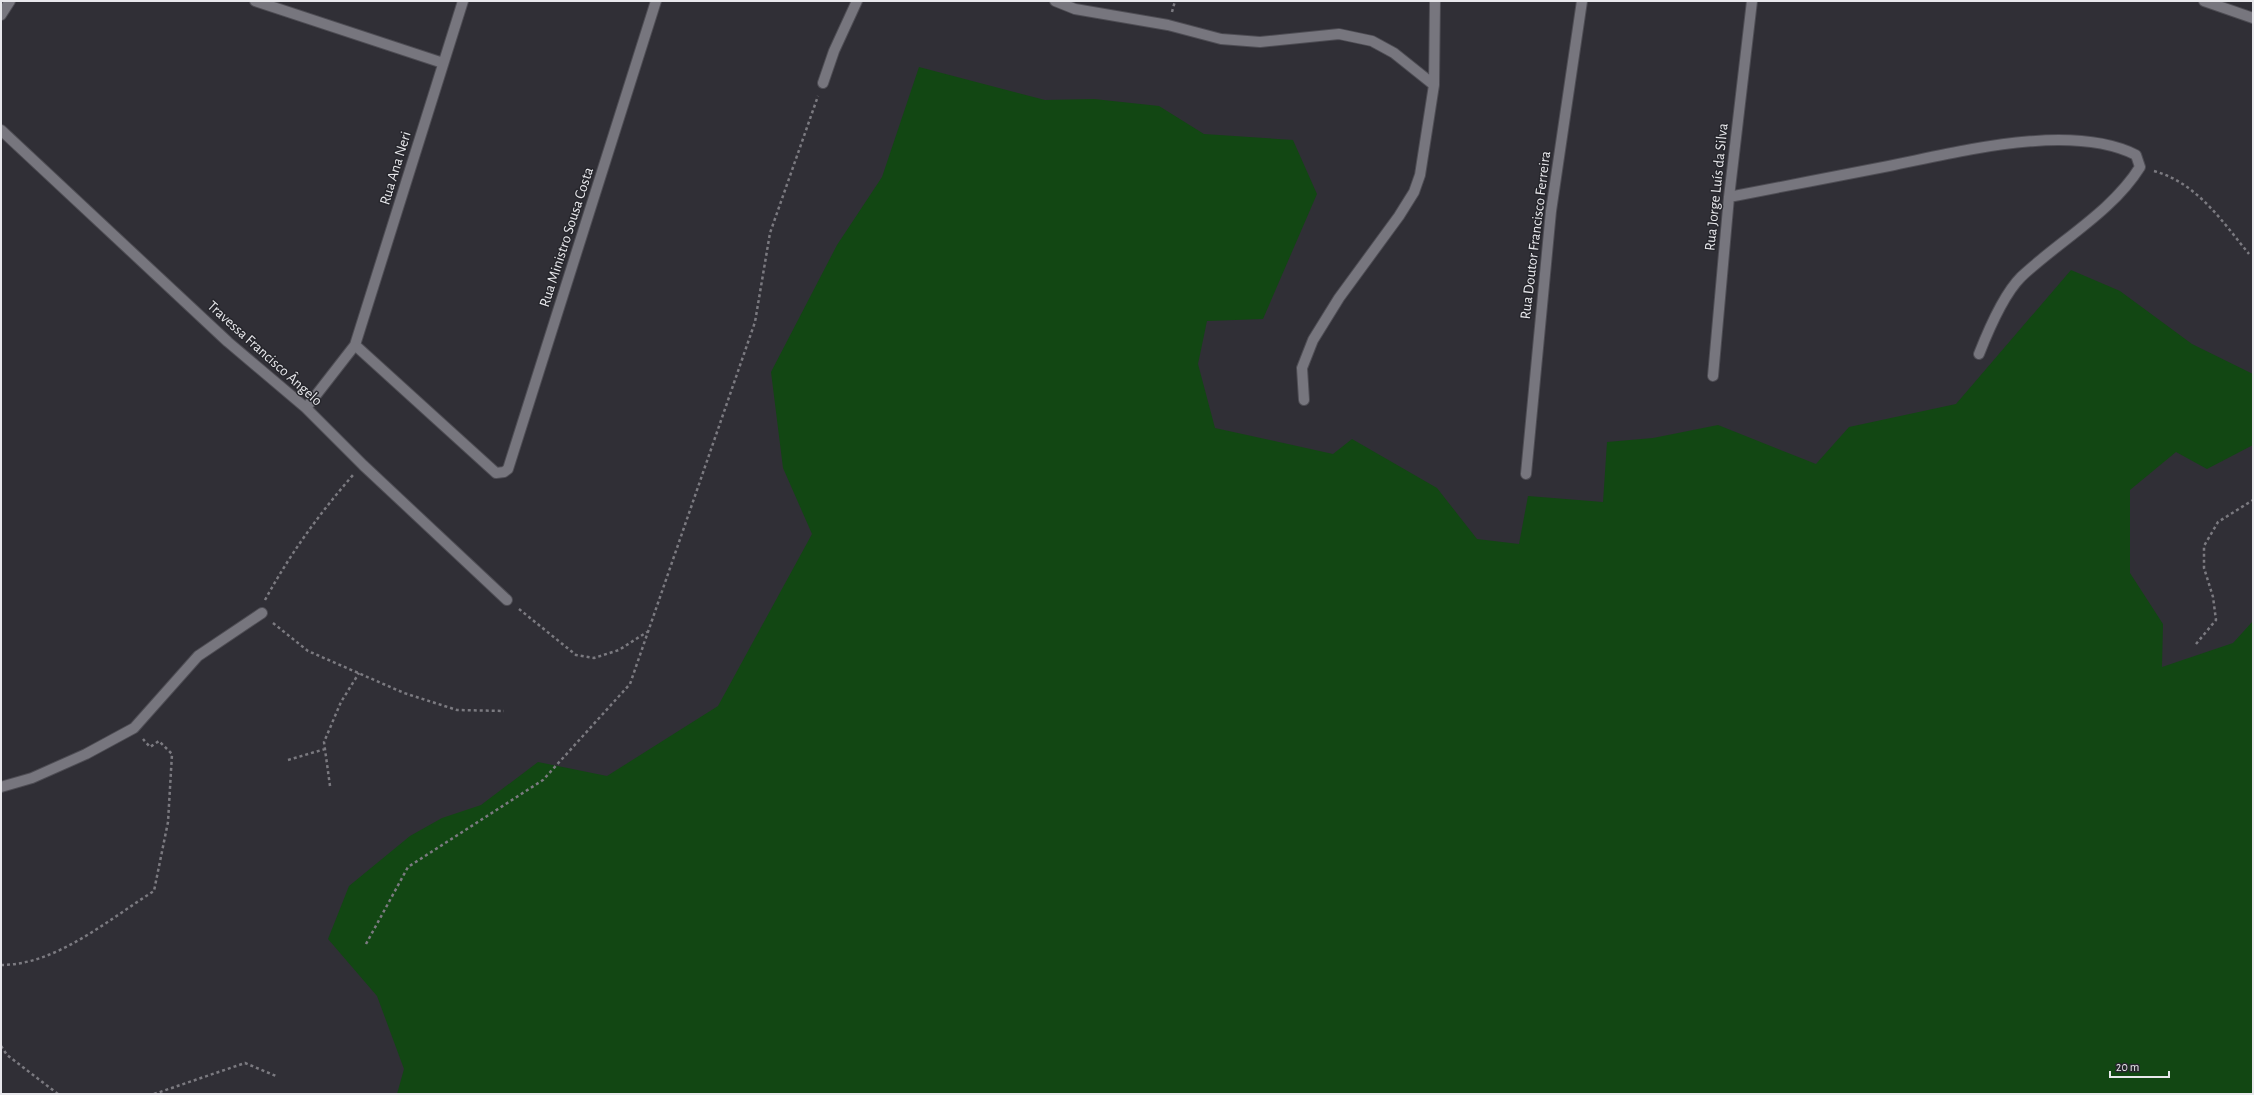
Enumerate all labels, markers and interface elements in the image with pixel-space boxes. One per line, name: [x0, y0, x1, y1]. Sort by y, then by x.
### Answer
street label: Rua Jorge Luís da Silva: [1702, 122, 1731, 252]
street label: Rua Ana Neri: [377, 130, 414, 207]
street label: Rua Doutor Francisco Ferreira: [1518, 150, 1553, 320]
street label: Rua Ministro Sousa Costa: [537, 165, 596, 309]
street label: Travessa Francisco Ângelo: [204, 297, 326, 409]
scale bar: [2110, 1053, 2169, 1079]
text: 20 m: [2116, 1061, 2139, 1073]

